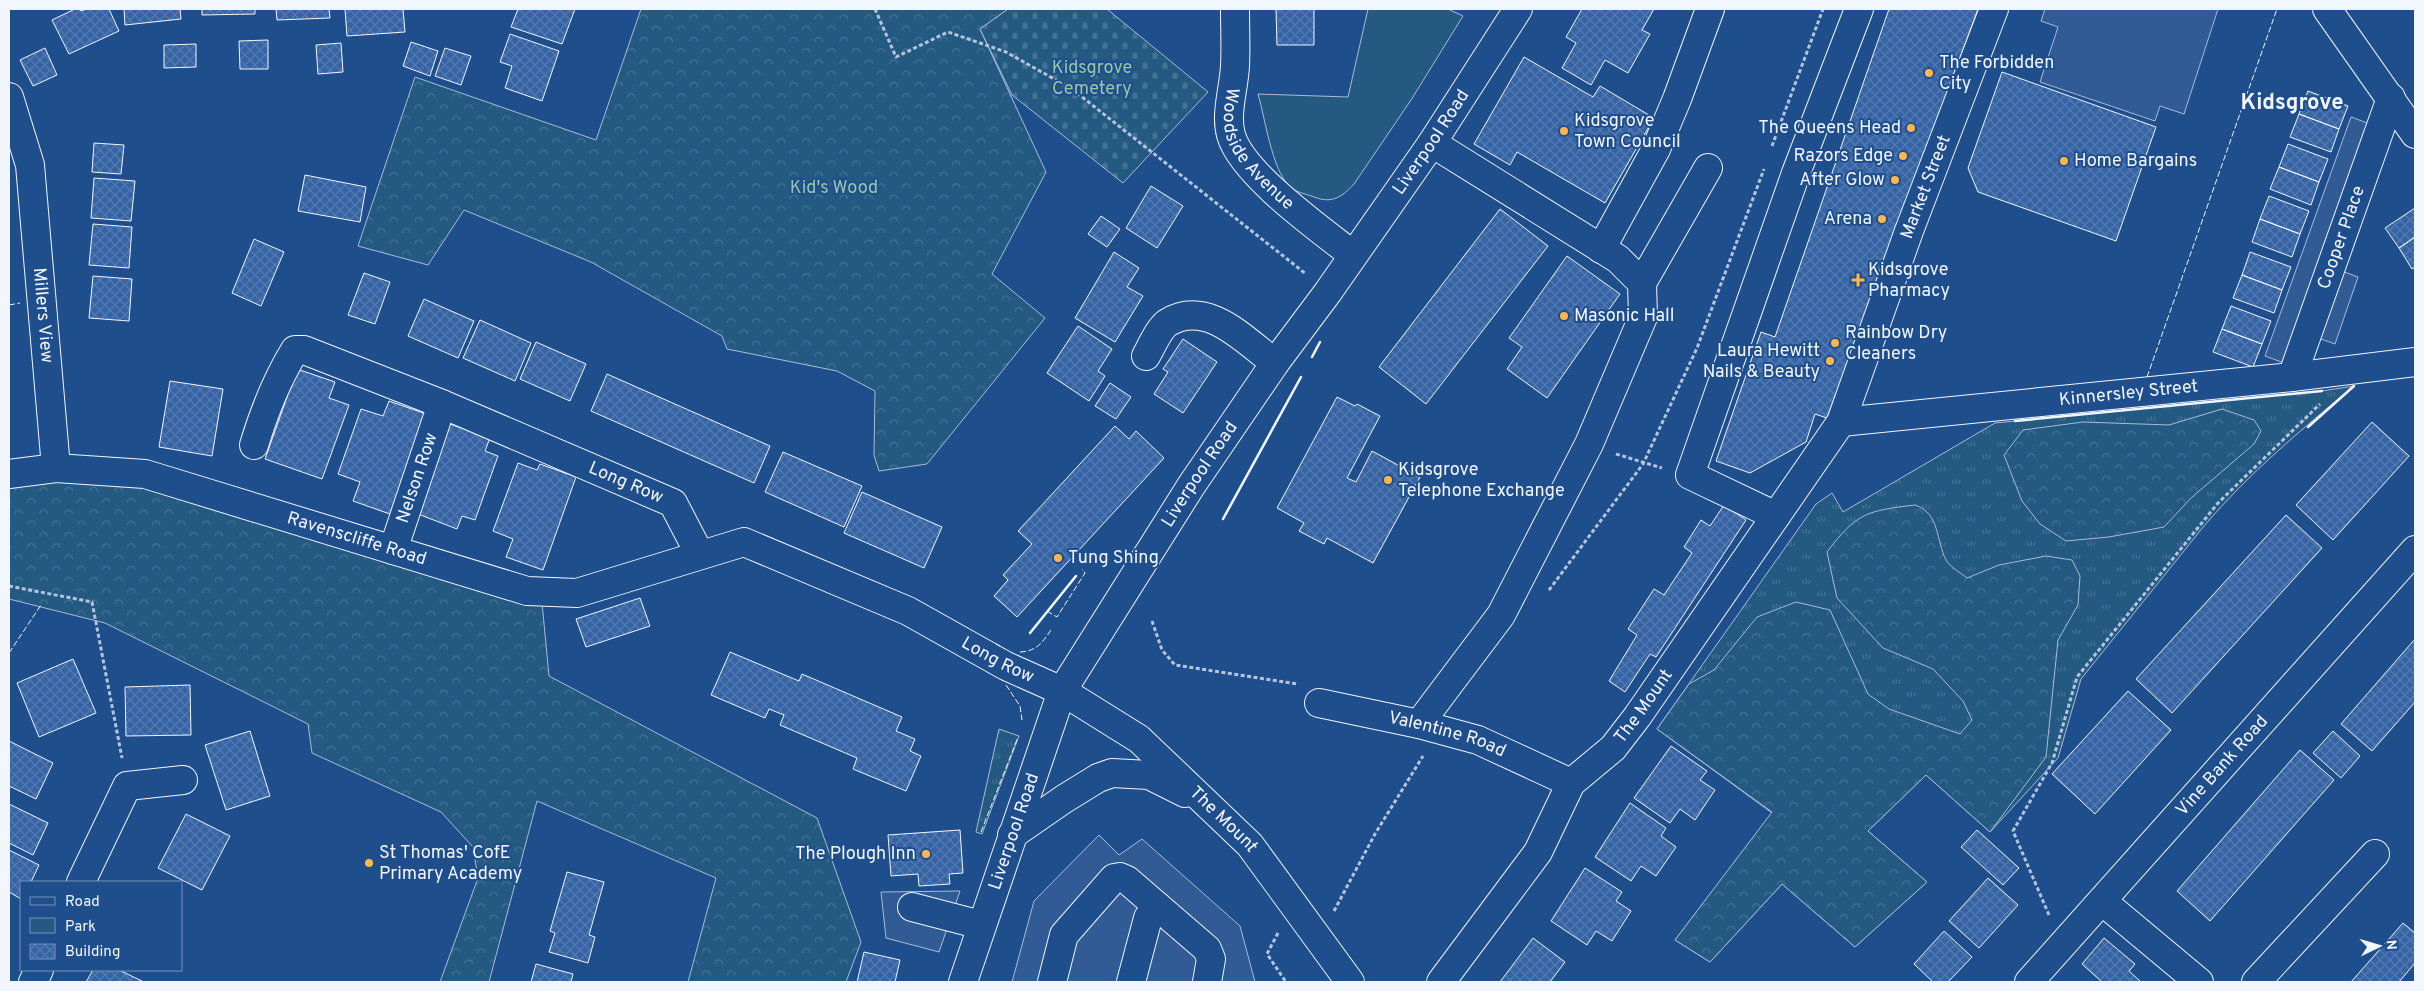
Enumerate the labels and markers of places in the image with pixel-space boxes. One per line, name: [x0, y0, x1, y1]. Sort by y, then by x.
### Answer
place label: The Forbidden City: [1939, 52, 2054, 96]
marker: The Forbidden City: [1923, 67, 1935, 79]
place label: Kidsgrove Town Council: [1574, 110, 1681, 154]
place label: The Queens Head: [1758, 117, 1901, 140]
marker: The Queens Head: [1905, 122, 1917, 134]
marker: Kidsgrove Town Council: [1558, 125, 1570, 137]
place label: Razors Edge: [1793, 145, 1893, 168]
marker: Razors Edge: [1897, 150, 1909, 162]
place label: Home Bargains: [2074, 150, 2197, 173]
marker: Home Bargains: [2058, 155, 2070, 167]
place label: After Glow: [1799, 169, 1885, 192]
marker: After Glow: [1889, 174, 1901, 186]
place label: Arena: [1824, 208, 1872, 231]
marker: Arena: [1876, 213, 1888, 225]
place label: Kidsgrove Pharmacy: [1868, 259, 1950, 303]
marker: Kidsgrove Pharmacy: [1852, 274, 1864, 286]
place label: Masonic Hall: [1574, 305, 1675, 328]
marker: Masonic Hall: [1558, 310, 1570, 322]
place label: Rainbow Dry Cleaners: [1845, 322, 1947, 366]
marker: Rainbow Dry Cleaners: [1829, 337, 1841, 349]
place label: Laura Hewitt Nails & Beauty: [1703, 340, 1820, 384]
marker: Laura Hewitt Nails & Beauty: [1824, 355, 1836, 367]
place label: Kidsgrove Telephone Exchange: [1398, 459, 1565, 503]
marker: Kidsgrove Telephone Exchange: [1382, 474, 1394, 486]
place label: Tung Shing: [1068, 547, 1159, 570]
marker: Tung Shing: [1052, 552, 1064, 564]
place label: St Thomas' CofE Primary Academy: [379, 842, 522, 886]
place label: The Plough Inn: [795, 843, 916, 866]
marker: The Plough Inn: [920, 848, 932, 860]
marker: St Thomas' CofE Primary Academy: [363, 857, 375, 869]

